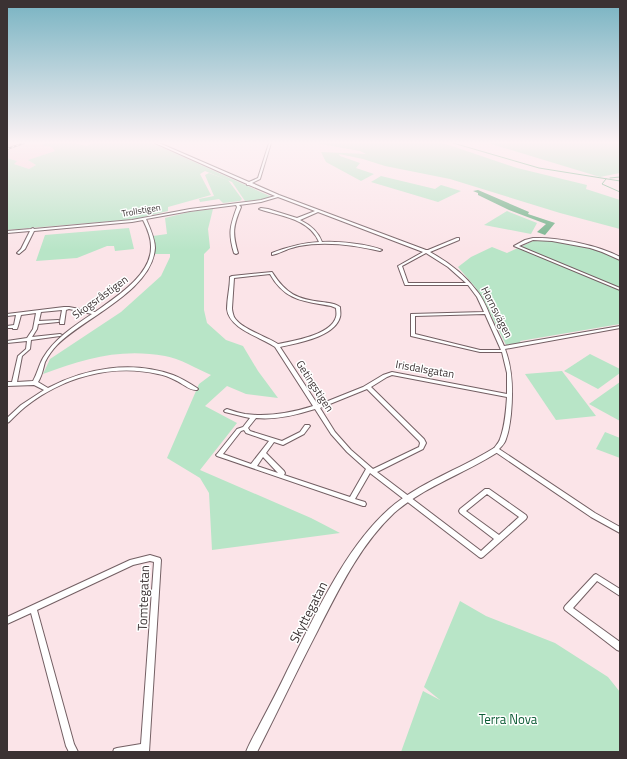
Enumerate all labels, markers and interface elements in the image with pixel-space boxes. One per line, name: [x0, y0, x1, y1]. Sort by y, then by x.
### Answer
street label: Trollstigen: [121, 200, 162, 220]
street label: Skogsråstigen: [69, 271, 131, 323]
street label: Hornsvägen: [477, 284, 517, 341]
street label: Irisdalsgatan: [394, 356, 456, 382]
street label: Getingstigen: [292, 357, 338, 415]
street label: Tomtegatan: [132, 565, 154, 631]
street label: Skyttegatan: [284, 578, 332, 646]
park label: Terra Nova: [479, 709, 538, 729]

